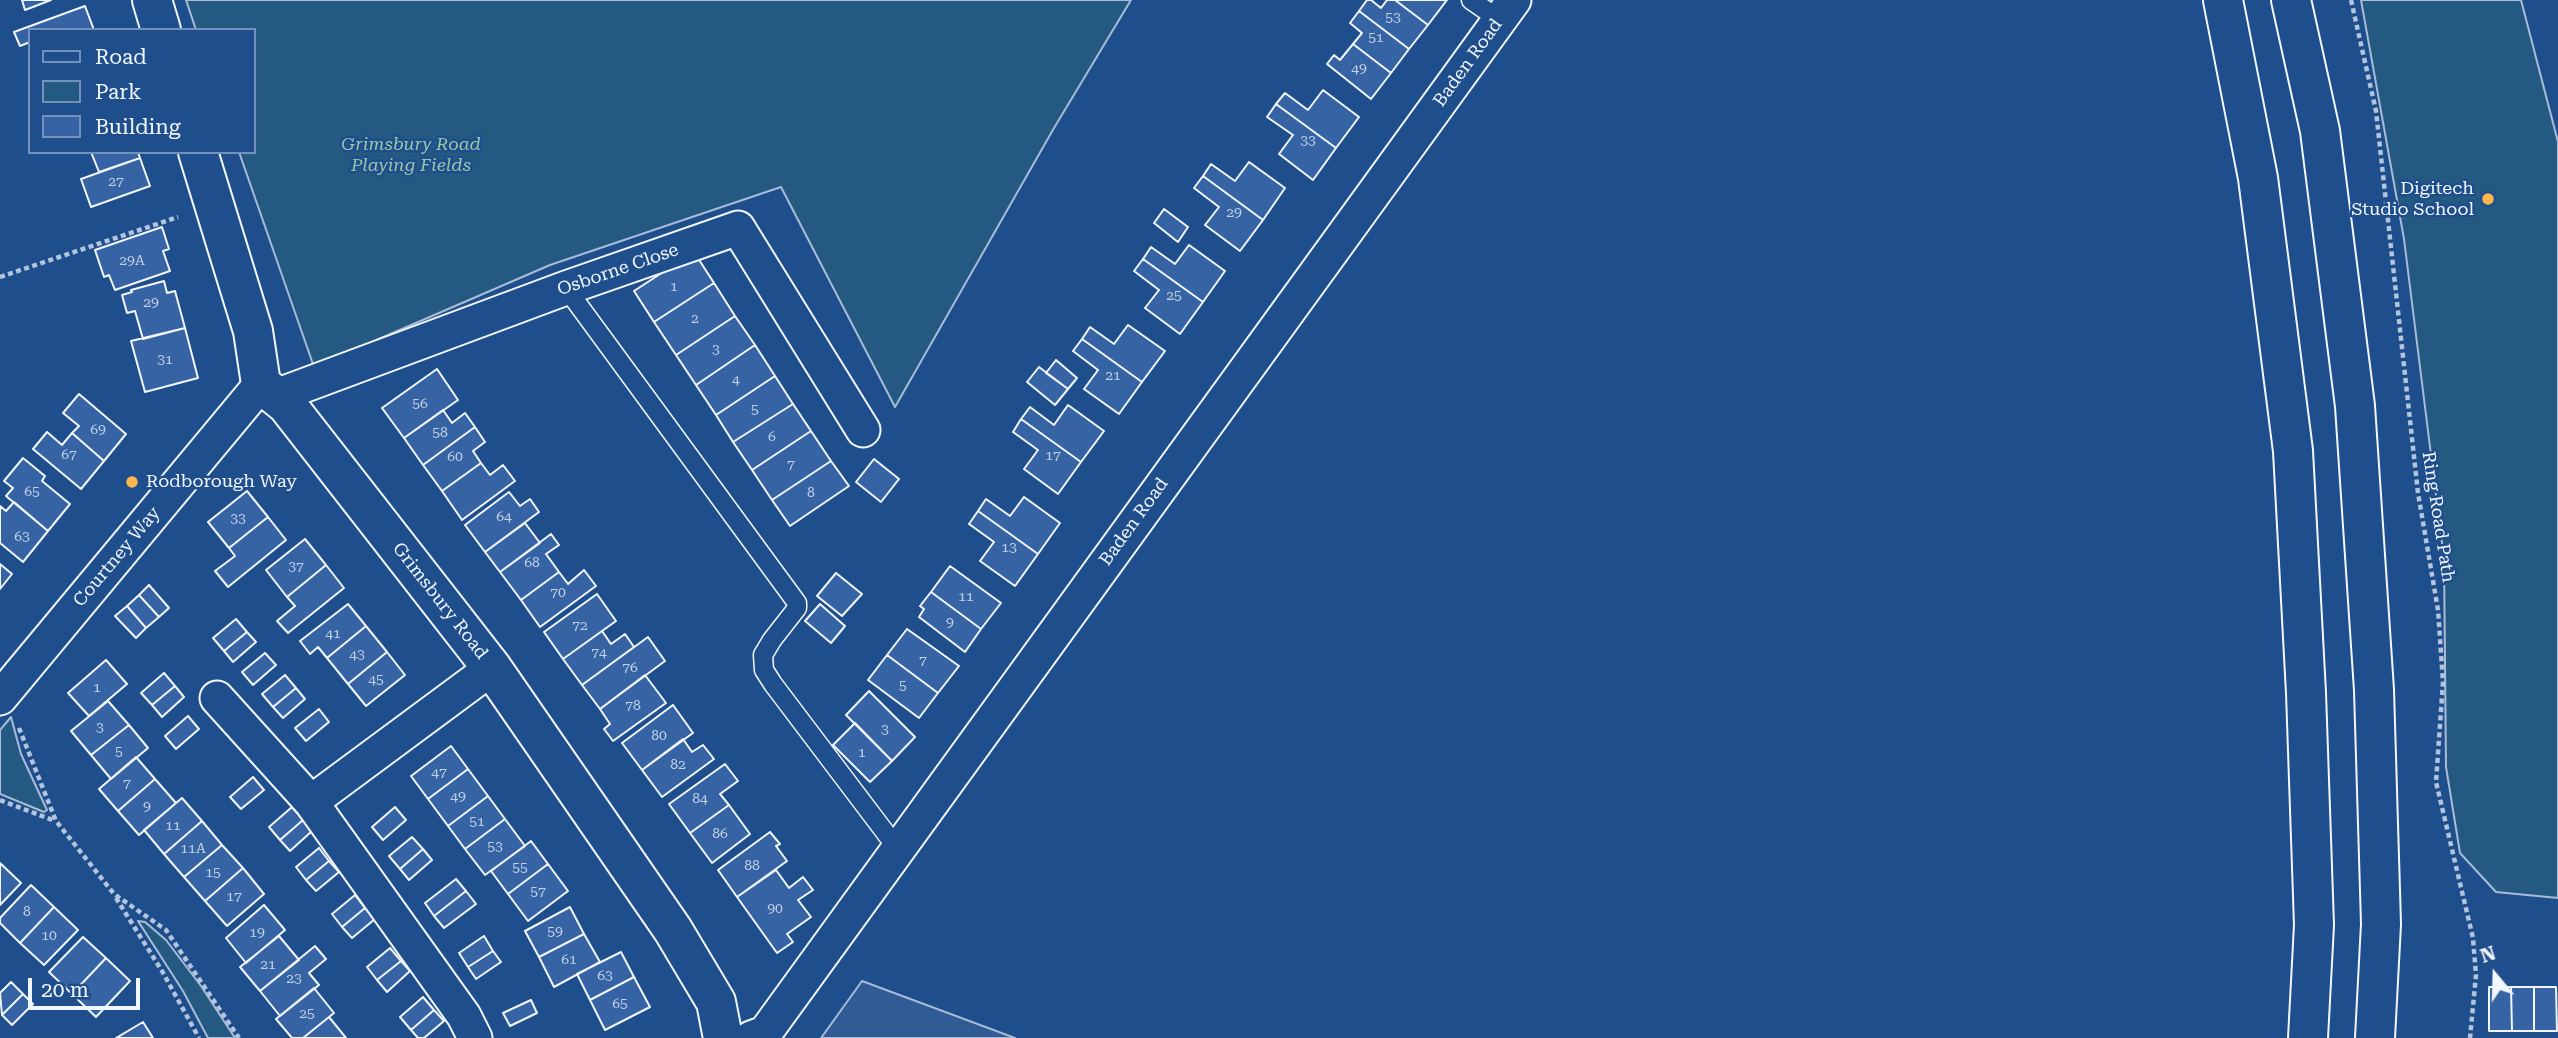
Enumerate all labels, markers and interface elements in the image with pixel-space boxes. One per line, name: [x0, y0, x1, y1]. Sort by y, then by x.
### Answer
house number: 53: [1385, 10, 1401, 26]
street label: Baden Road: [1429, 15, 1507, 111]
legend: [28, 28, 256, 154]
house number: 51: [1368, 30, 1384, 46]
text: Road: [95, 45, 147, 69]
house number: 49: [1351, 61, 1367, 77]
text: Park: [95, 80, 141, 104]
text: Building: [95, 115, 181, 139]
house number: 33: [1300, 133, 1316, 149]
park label: Grimsbury Road Playing Fields: [341, 134, 481, 176]
house number: 27: [108, 174, 124, 190]
place label: Digitech Studio School: [2351, 178, 2474, 220]
marker: Digitech Studio School: [2480, 191, 2496, 207]
house number: 29: [1226, 205, 1242, 221]
street label: Osborne Close: [555, 239, 681, 301]
house number: 29A: [119, 253, 145, 269]
house number: 1: [670, 279, 678, 295]
house number: 25: [1166, 288, 1182, 304]
house number: 29: [143, 295, 159, 311]
house number: 2: [691, 311, 699, 327]
house number: 3: [712, 342, 720, 358]
house number: 31: [157, 352, 173, 368]
house number: 21: [1105, 368, 1121, 384]
house number: 4: [732, 372, 740, 388]
house number: 56: [412, 396, 428, 412]
house number: 5: [751, 402, 759, 418]
house number: 69: [90, 422, 106, 438]
house number: 58: [432, 425, 448, 441]
house number: 6: [768, 429, 776, 445]
house number: 67: [61, 447, 77, 463]
house number: 17: [1045, 448, 1061, 464]
house number: 60: [447, 449, 463, 465]
street label: Ring Road Path: [2417, 450, 2459, 584]
house number: 7: [787, 457, 795, 473]
place label: Rodborough Way: [146, 471, 297, 493]
marker: Rodborough Way: [124, 474, 140, 490]
street label: Baden Road: [1095, 474, 1173, 570]
house number: 65: [24, 484, 40, 500]
house number: 8: [807, 485, 815, 501]
street label: Courtney Way: [69, 503, 165, 611]
house number: 64: [496, 509, 512, 525]
house number: 33: [230, 511, 246, 527]
house number: 63: [14, 529, 30, 545]
street label: Grimsbury Road: [388, 538, 492, 664]
house number: 13: [1001, 540, 1017, 556]
house number: 68: [524, 555, 540, 571]
house number: 37: [288, 559, 304, 575]
house number: 70: [550, 585, 566, 601]
house number: 11: [958, 589, 974, 605]
house number: 9: [946, 615, 954, 631]
house number: 72: [572, 618, 588, 634]
house number: 41: [325, 626, 341, 642]
house number: 74: [591, 645, 607, 661]
house number: 43: [349, 647, 365, 663]
house number: 7: [919, 653, 927, 669]
house number: 76: [622, 660, 638, 676]
house number: 45: [368, 672, 384, 688]
house number: 5: [899, 678, 907, 694]
house number: 1: [93, 680, 101, 696]
house number: 78: [625, 698, 641, 714]
house number: 3: [96, 720, 104, 736]
house number: 3: [881, 722, 889, 738]
house number: 80: [651, 728, 667, 744]
house number: 5: [115, 744, 123, 760]
house number: 1: [858, 745, 866, 761]
house number: 82: [670, 757, 686, 773]
house number: 47: [431, 765, 447, 781]
house number: 7: [123, 776, 131, 792]
house number: 49: [450, 789, 466, 805]
house number: 84: [692, 791, 708, 807]
house number: 9: [143, 799, 151, 815]
house number: 51: [469, 814, 485, 830]
house number: 11: [165, 818, 181, 834]
house number: 86: [712, 826, 728, 842]
house number: 53: [487, 839, 503, 855]
house number: 11A: [180, 841, 206, 857]
house number: 88: [744, 858, 760, 874]
house number: 55: [512, 860, 528, 876]
house number: 15: [205, 865, 221, 881]
house number: 57: [530, 884, 546, 900]
house number: 17: [226, 889, 242, 905]
house number: 90: [767, 901, 783, 917]
house number: 8: [23, 904, 31, 920]
house number: 59: [547, 924, 563, 940]
house number: 19: [249, 925, 265, 941]
house number: 10: [41, 928, 57, 944]
north arrow: [2460, 940, 2530, 1010]
text: N: [2477, 941, 2499, 968]
house number: 61: [561, 952, 577, 968]
house number: 21: [260, 957, 276, 973]
scale bar: [32, 964, 144, 1008]
house number: 63: [597, 968, 613, 984]
house number: 23: [286, 971, 302, 987]
text: 20 m: [41, 978, 89, 1002]
house number: 65: [612, 996, 628, 1012]
house number: 25: [299, 1006, 315, 1022]

